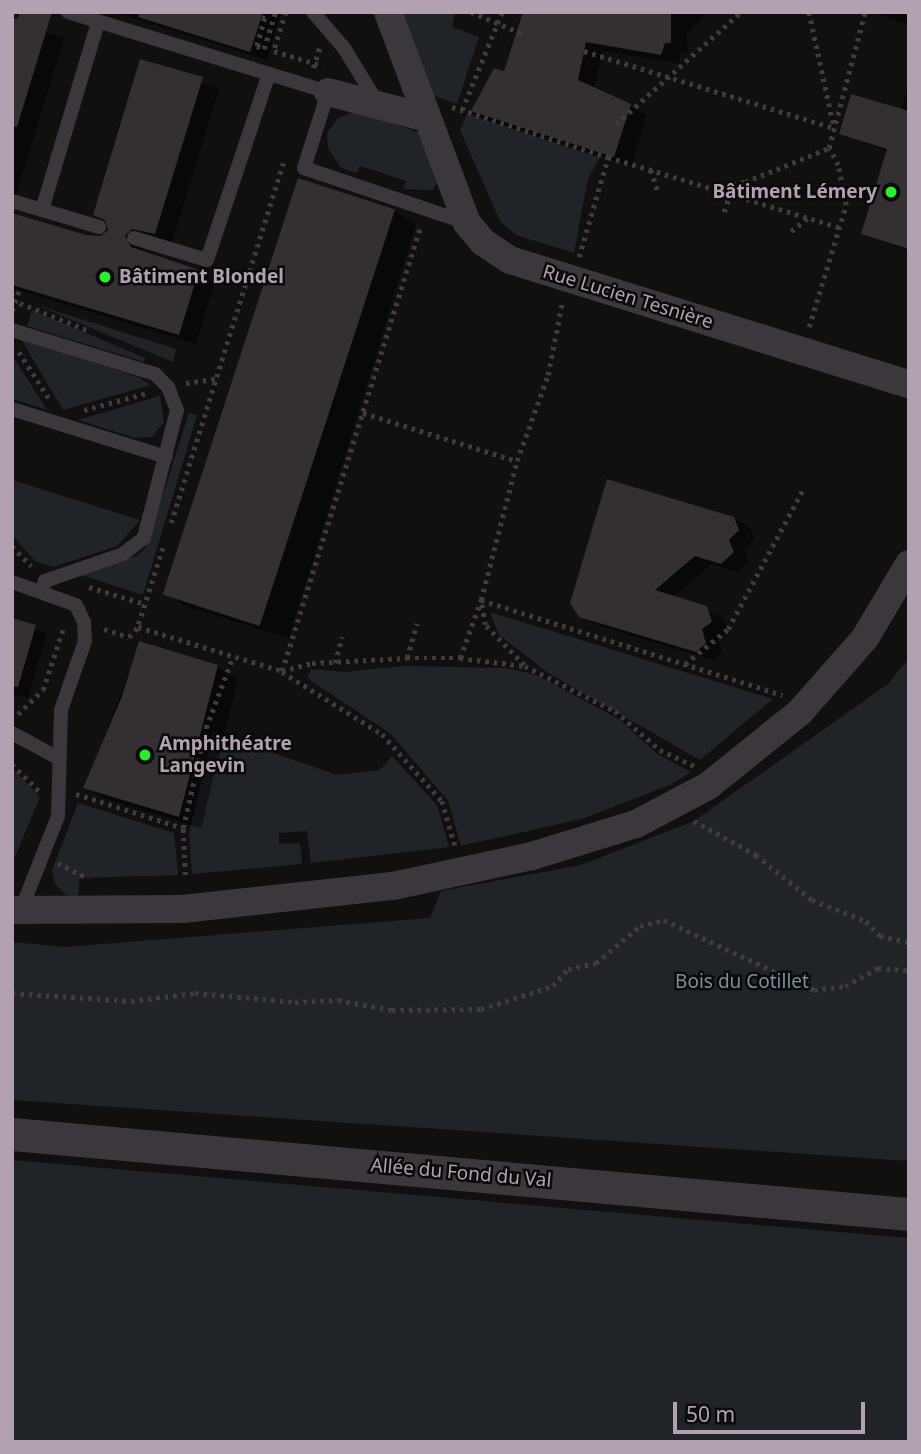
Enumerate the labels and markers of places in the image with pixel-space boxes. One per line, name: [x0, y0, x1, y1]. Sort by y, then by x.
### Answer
place label: Bâtiment Lémery: [712, 181, 877, 203]
marker: Bâtiment Lémery: [883, 184, 899, 200]
place label: Bâtiment Blondel: [119, 266, 284, 288]
marker: Bâtiment Blondel: [97, 269, 113, 285]
place label: Amphithéatre Langevin: [159, 733, 292, 777]
marker: Amphithéatre Langevin: [137, 747, 153, 763]

